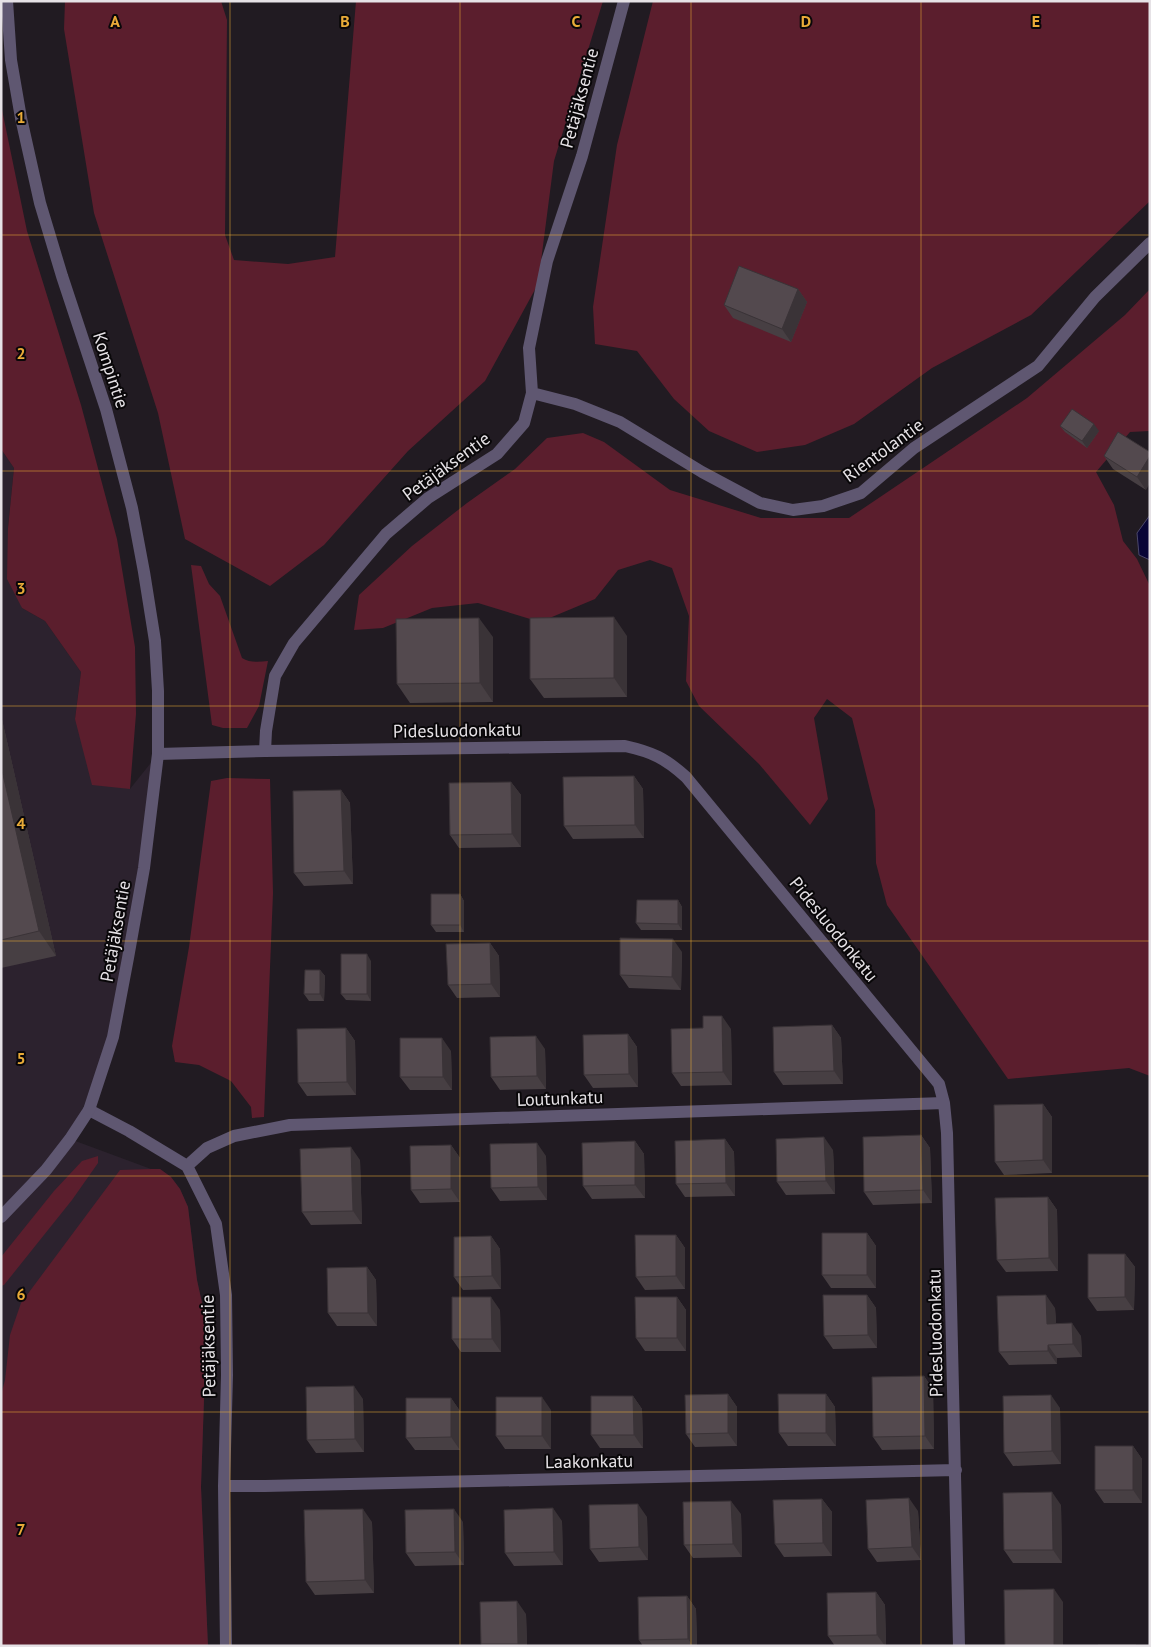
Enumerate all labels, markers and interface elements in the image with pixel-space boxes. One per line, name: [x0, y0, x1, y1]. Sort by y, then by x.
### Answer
text: A: [110, 11, 120, 31]
text: B: [340, 11, 350, 31]
text: C: [572, 11, 581, 31]
text: D: [801, 11, 811, 31]
text: E: [1032, 11, 1040, 31]
street label: Petäjäksentie: [555, 45, 603, 151]
text: 1: [16, 107, 26, 127]
street label: Kompintie: [88, 329, 134, 411]
text: 2: [16, 343, 26, 363]
street label: Rientolantie: [838, 413, 928, 487]
street label: Petäjäksentie: [398, 427, 494, 505]
text: 3: [16, 578, 26, 598]
street label: Pidesluodonkatu: [393, 717, 521, 743]
text: 4: [16, 813, 26, 833]
street label: Pidesluodonkatu: [785, 872, 883, 986]
street label: Petäjäksentie: [95, 878, 135, 984]
text: 5: [16, 1048, 26, 1068]
street label: Loutunkatu: [516, 1085, 604, 1111]
street label: Pidesluodonkatu: [922, 1269, 948, 1397]
text: 6: [16, 1284, 26, 1304]
street label: Petäjäksentie: [196, 1295, 220, 1397]
street label: Laakonkatu: [545, 1449, 633, 1473]
text: 7: [16, 1519, 26, 1539]

